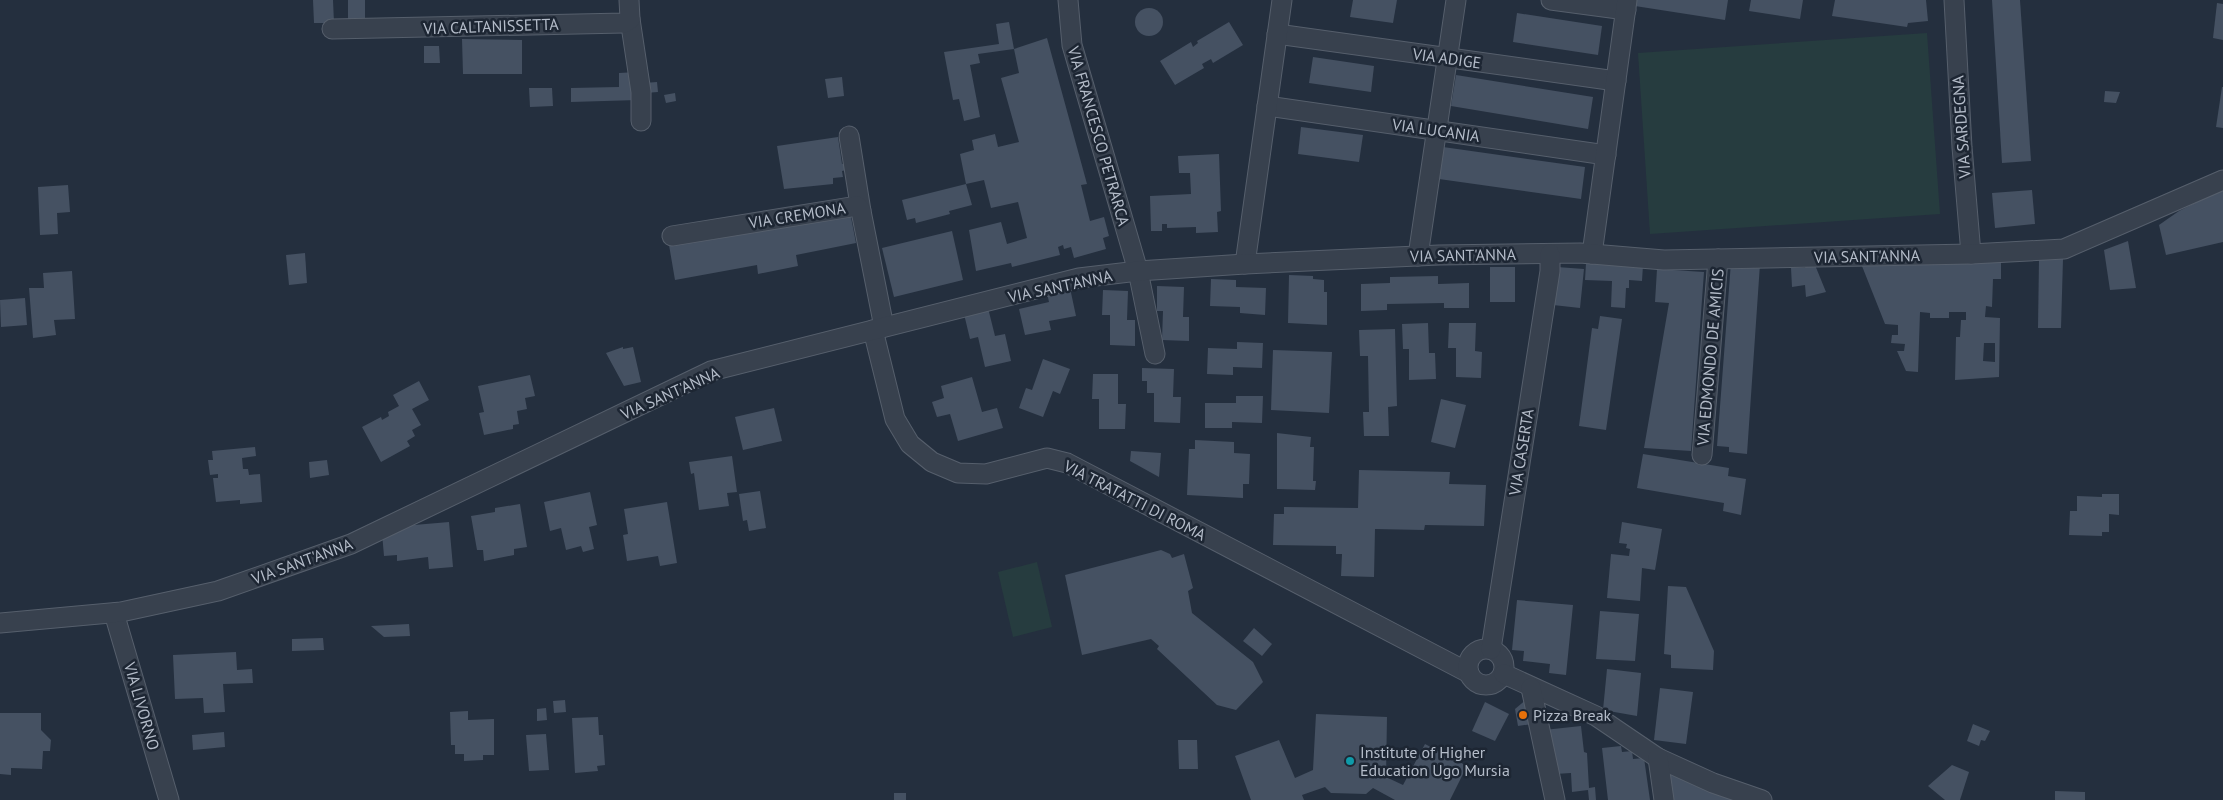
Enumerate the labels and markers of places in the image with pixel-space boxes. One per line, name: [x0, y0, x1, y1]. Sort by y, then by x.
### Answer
place label: Pizza Break: [1533, 705, 1612, 725]
marker: Pizza Break: [1517, 709, 1529, 721]
place label: Institute of Higher Education Ugo Mursia: [1360, 742, 1510, 780]
marker: Institute of Higher Education Ugo Mursia: [1344, 755, 1356, 767]

